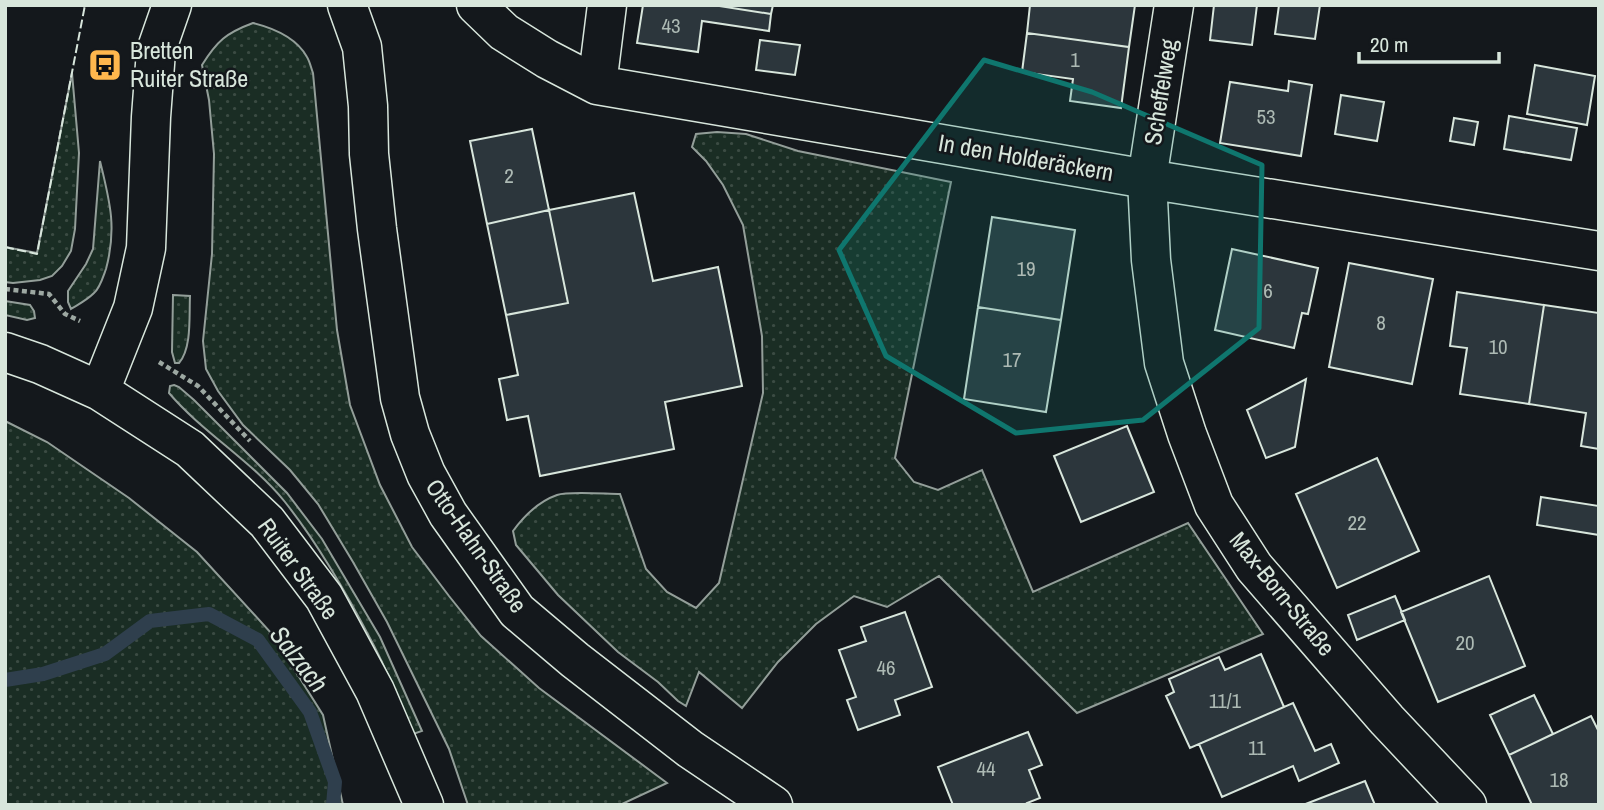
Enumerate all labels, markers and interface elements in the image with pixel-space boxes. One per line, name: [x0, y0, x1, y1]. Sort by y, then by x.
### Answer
house number: 43: [661, 11, 681, 40]
scale bar: [1359, 21, 1499, 65]
text: 20 m: [1370, 30, 1408, 59]
place label: Bretten Ruiter Straße: [130, 34, 248, 94]
street label: Scheffelweg: [1136, 37, 1184, 147]
house number: 1: [1070, 45, 1080, 74]
bus stop icon: Bretten Ruiter Straße: [86, 46, 124, 84]
house number: 53: [1256, 102, 1276, 131]
street label: In den Holderäckern: [936, 126, 1116, 188]
house number: 2: [504, 161, 514, 190]
house number: 19: [1016, 254, 1036, 283]
house number: 6: [1263, 276, 1273, 305]
house number: 8: [1376, 308, 1386, 337]
house number: 10: [1488, 332, 1508, 361]
house number: 17: [1002, 345, 1022, 374]
street label: Otto-Hahn-Straße: [419, 472, 535, 619]
house number: 22: [1347, 508, 1367, 537]
street label: Ruiter Straße: [251, 511, 346, 626]
street label: Max-Born-Straße: [1223, 525, 1343, 662]
water label: Salzach: [262, 618, 337, 699]
house number: 20: [1455, 628, 1475, 657]
house number: 46: [876, 653, 896, 682]
house number: 11/1: [1209, 686, 1242, 715]
house number: 11: [1248, 733, 1266, 762]
house number: 44: [976, 754, 996, 783]
house number: 18: [1549, 765, 1569, 794]

